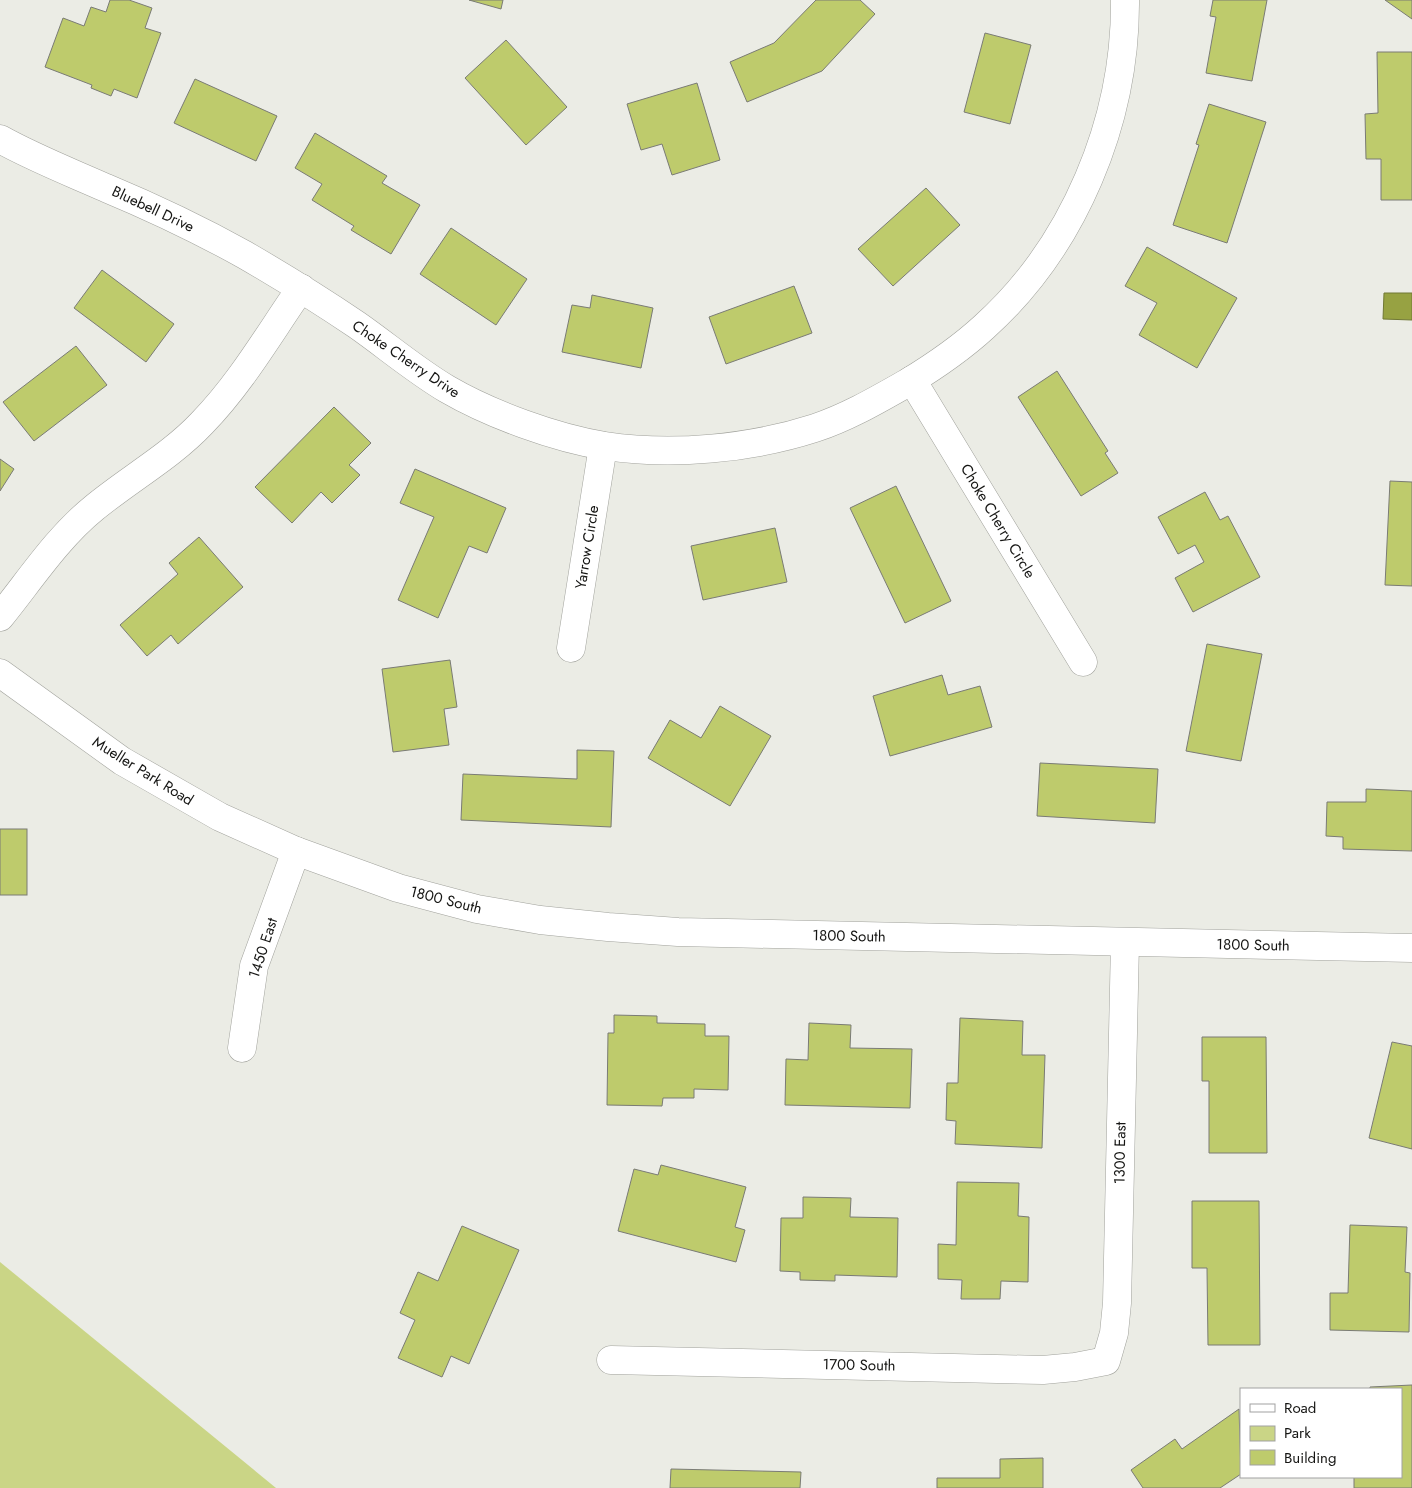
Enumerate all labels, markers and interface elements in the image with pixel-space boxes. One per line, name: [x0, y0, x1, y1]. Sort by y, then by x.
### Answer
street label: Bluebell Drive: [108, 180, 198, 238]
street label: Choke Cherry Drive: [348, 315, 465, 403]
street label: Choke Cherry Circle: [955, 460, 1041, 583]
street label: Yarrow Circle: [570, 503, 605, 590]
street label: Mueller Park Road: [88, 731, 198, 811]
street label: 1800 South: [408, 880, 484, 920]
street label: 1450 East: [243, 914, 283, 981]
street label: 1800 South: [812, 924, 886, 948]
street label: 1800 South: [1216, 933, 1290, 957]
street label: 1300 East: [1108, 1121, 1132, 1184]
street label: 1700 South: [822, 1353, 896, 1377]
legend: [1240, 1388, 1402, 1478]
text: Road: [1284, 1397, 1316, 1419]
text: Park: [1284, 1422, 1311, 1444]
text: Building: [1284, 1447, 1336, 1469]

